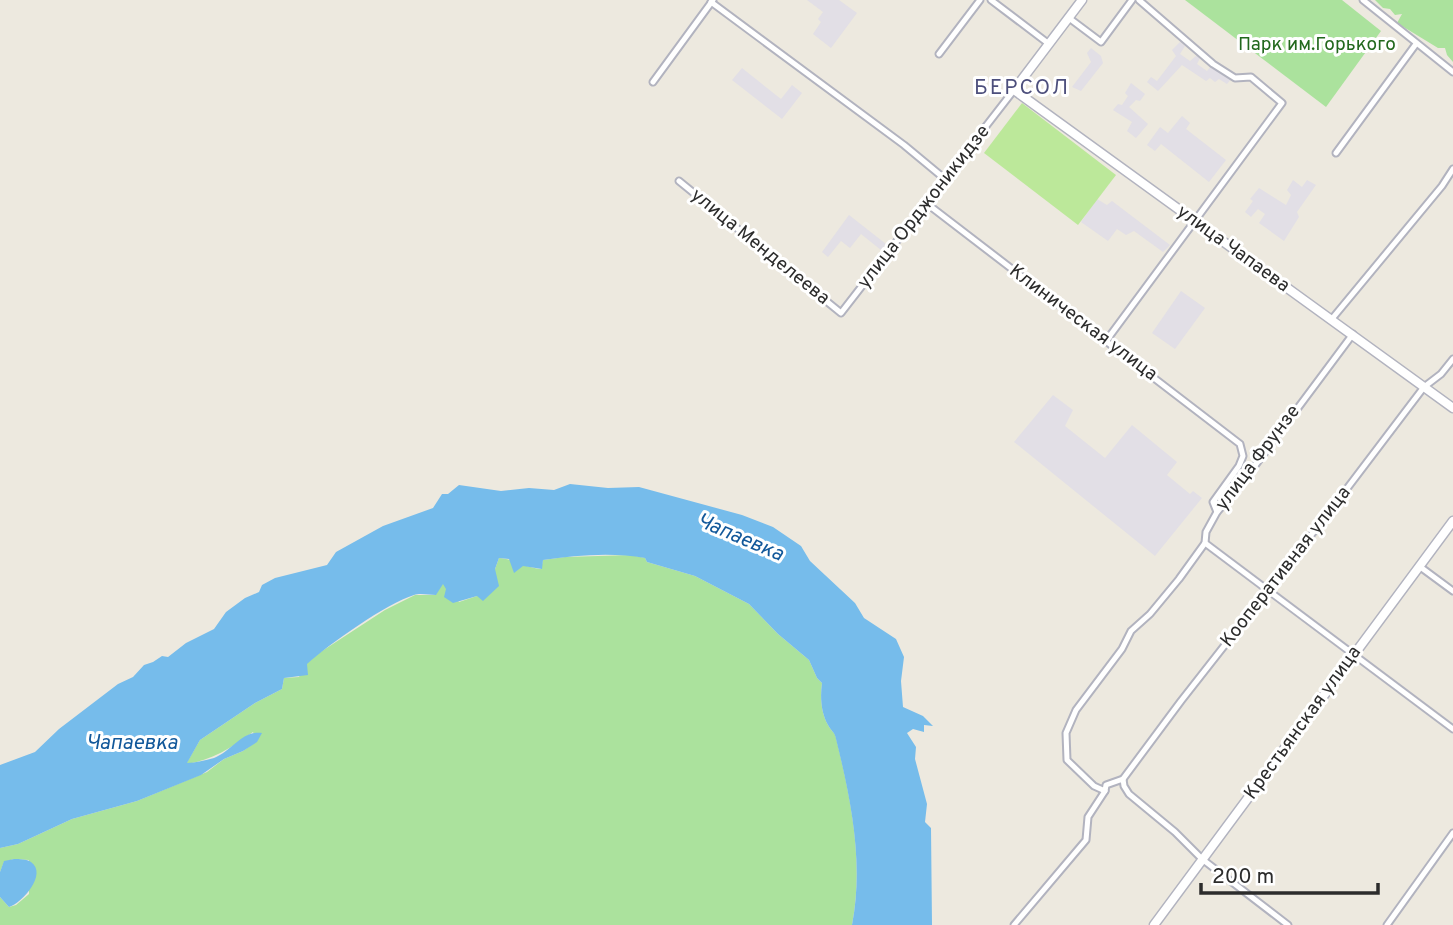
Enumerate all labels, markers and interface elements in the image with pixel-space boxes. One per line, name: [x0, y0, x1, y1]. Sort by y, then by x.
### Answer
park label: Парк им.Горького: [1238, 33, 1396, 57]
district label: БЕРСОЛ: [974, 75, 1070, 102]
street label: улица Орджоникидзе: [853, 120, 995, 294]
street label: улица Менделеева: [686, 183, 834, 311]
street label: улица Чапаева: [1172, 200, 1294, 298]
street label: Клиническая улица: [1004, 259, 1162, 387]
street label: улица Фрунзе: [1210, 400, 1306, 516]
street label: Кооперативная улица: [1216, 482, 1356, 652]
water label: Чапаевка: [693, 508, 787, 568]
street label: Крестьянская улица: [1239, 641, 1367, 805]
water label: Чапаевка: [86, 730, 178, 757]
scale bar: [1201, 852, 1378, 896]
text: 200 m: [1212, 864, 1274, 891]

